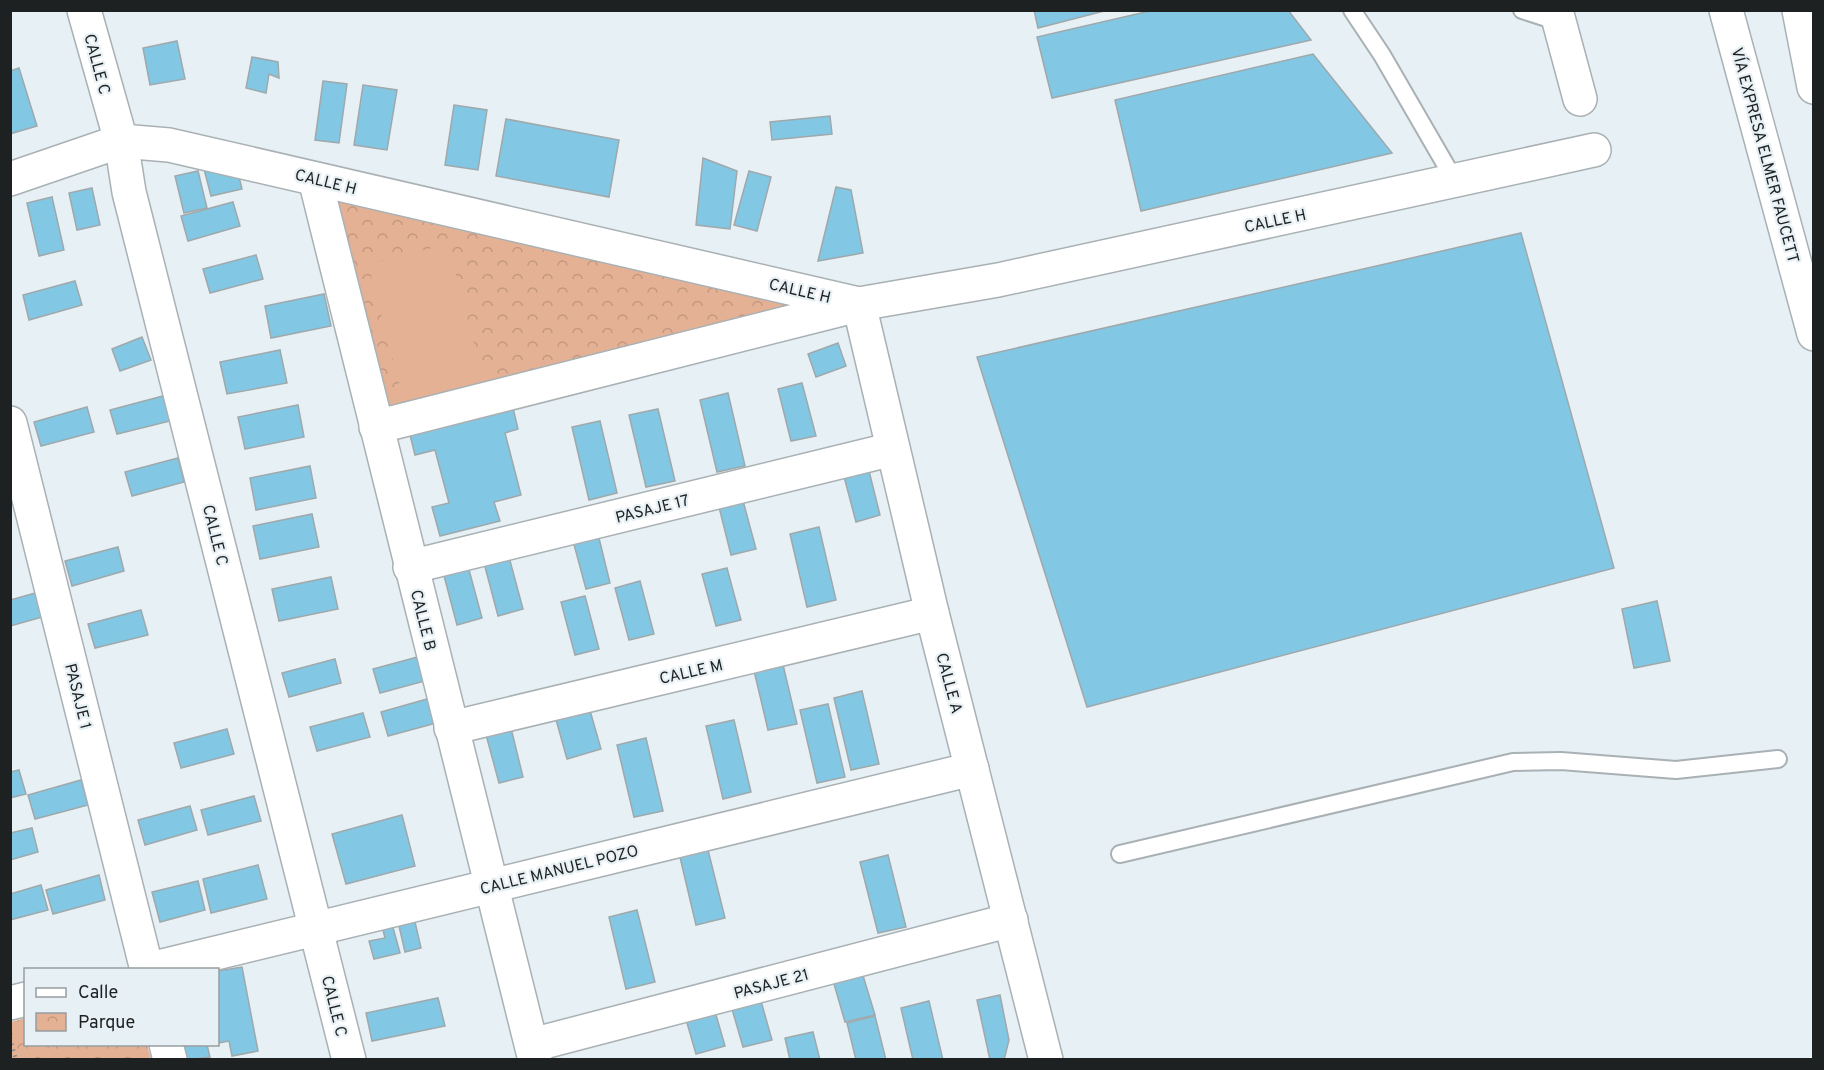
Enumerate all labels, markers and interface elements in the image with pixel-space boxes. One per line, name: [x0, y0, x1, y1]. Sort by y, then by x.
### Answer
street label: CALLE C: [78, 32, 114, 97]
street label: VÍA EXPRESA ELMER FAUCETT: [1726, 45, 1804, 265]
street label: CALLE H: [293, 166, 359, 200]
street label: CALLE H: [1243, 206, 1308, 238]
street label: CALLE H: [767, 275, 832, 309]
street label: PASAJE 17: [614, 491, 691, 529]
street label: CALLE C: [197, 503, 231, 568]
street label: CALLE B: [405, 588, 439, 653]
street label: CALLE A: [930, 651, 966, 716]
street label: CALLE M: [658, 656, 725, 690]
street label: PASAJE 1: [59, 662, 95, 731]
street label: CALLE MANUEL POZO: [478, 842, 641, 900]
street label: PASAJE 21: [732, 965, 811, 1005]
legend: [24, 968, 219, 1046]
street label: CALLE C: [316, 974, 350, 1039]
text: Calle: [78, 982, 118, 1005]
text: Parque: [78, 1012, 135, 1035]

